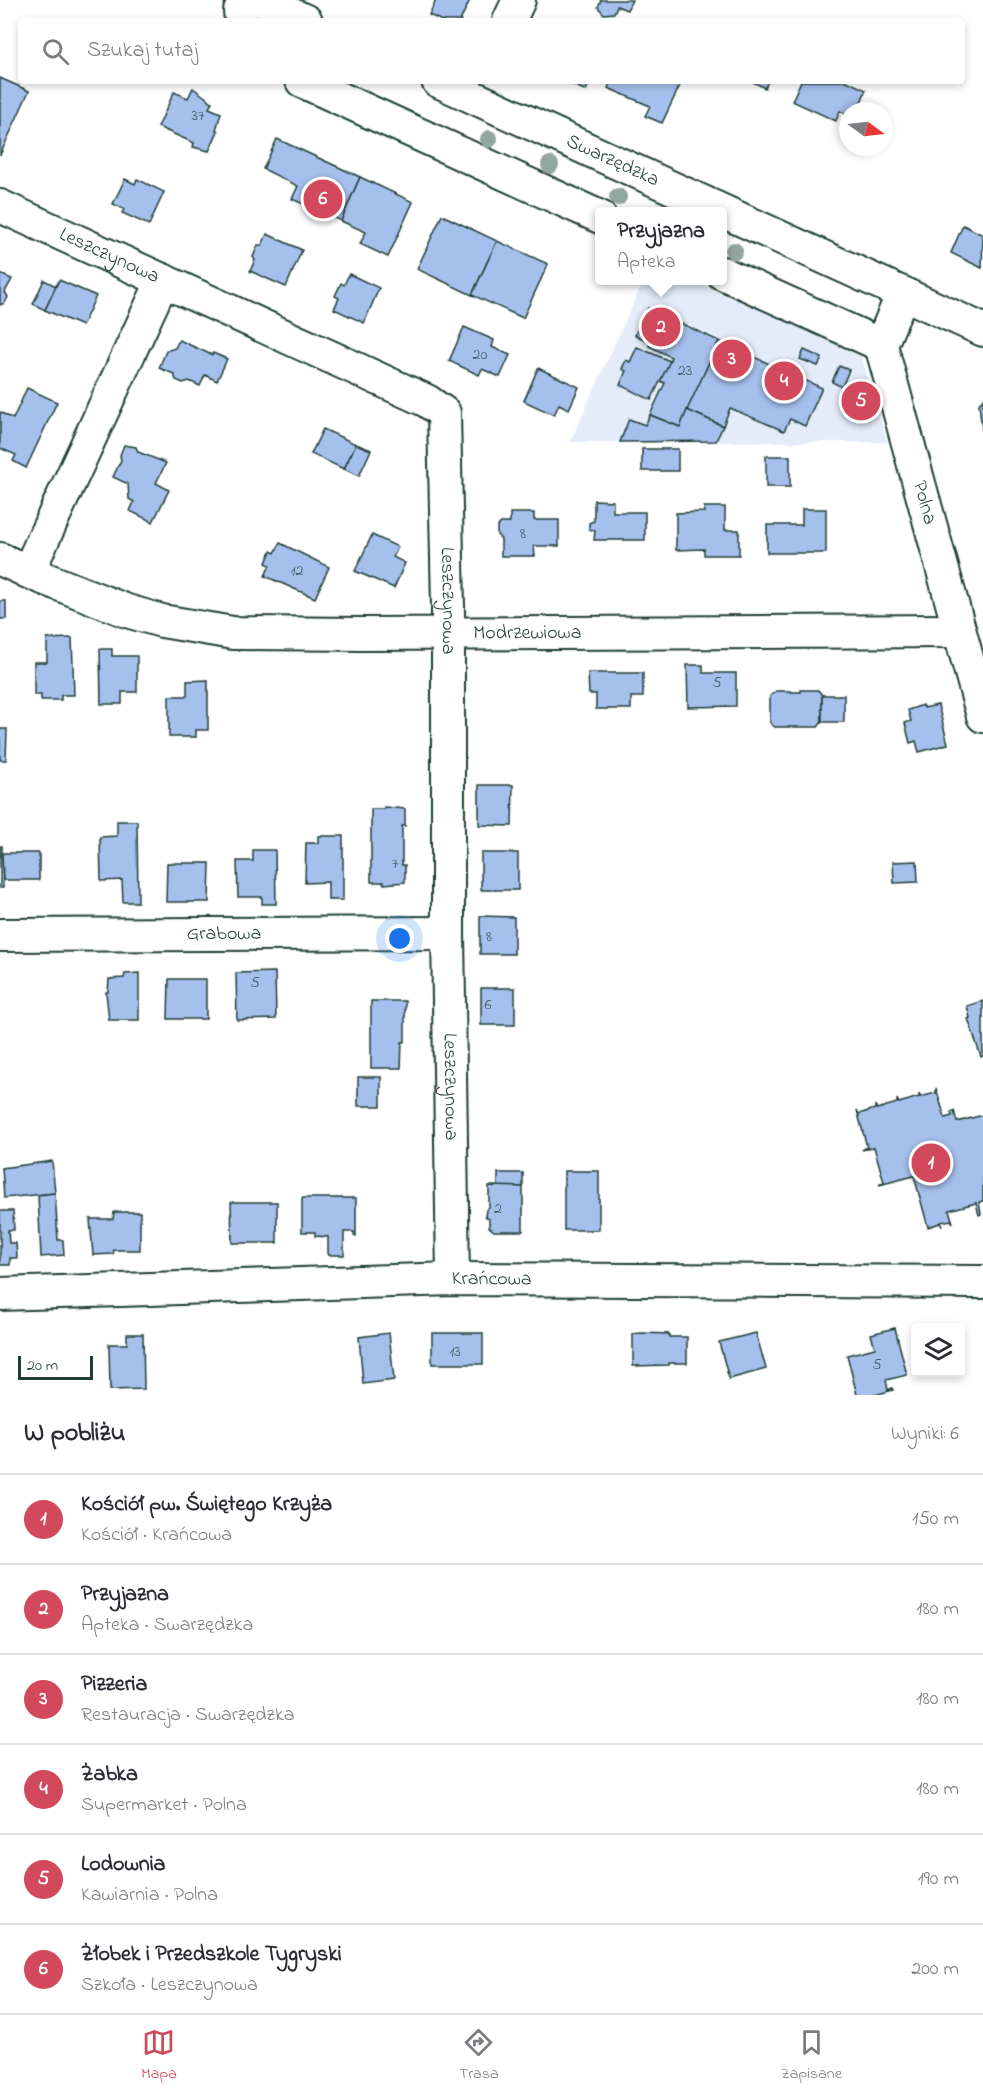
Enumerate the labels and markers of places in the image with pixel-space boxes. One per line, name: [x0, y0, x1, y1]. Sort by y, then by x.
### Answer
pin: 6: [304, 176, 342, 222]
pin: 2: [642, 304, 680, 350]
pin: 3: [712, 336, 752, 382]
pin: 4: [764, 358, 804, 404]
pin: 5: [842, 378, 880, 424]
pin: 1: [912, 1140, 950, 1186]

